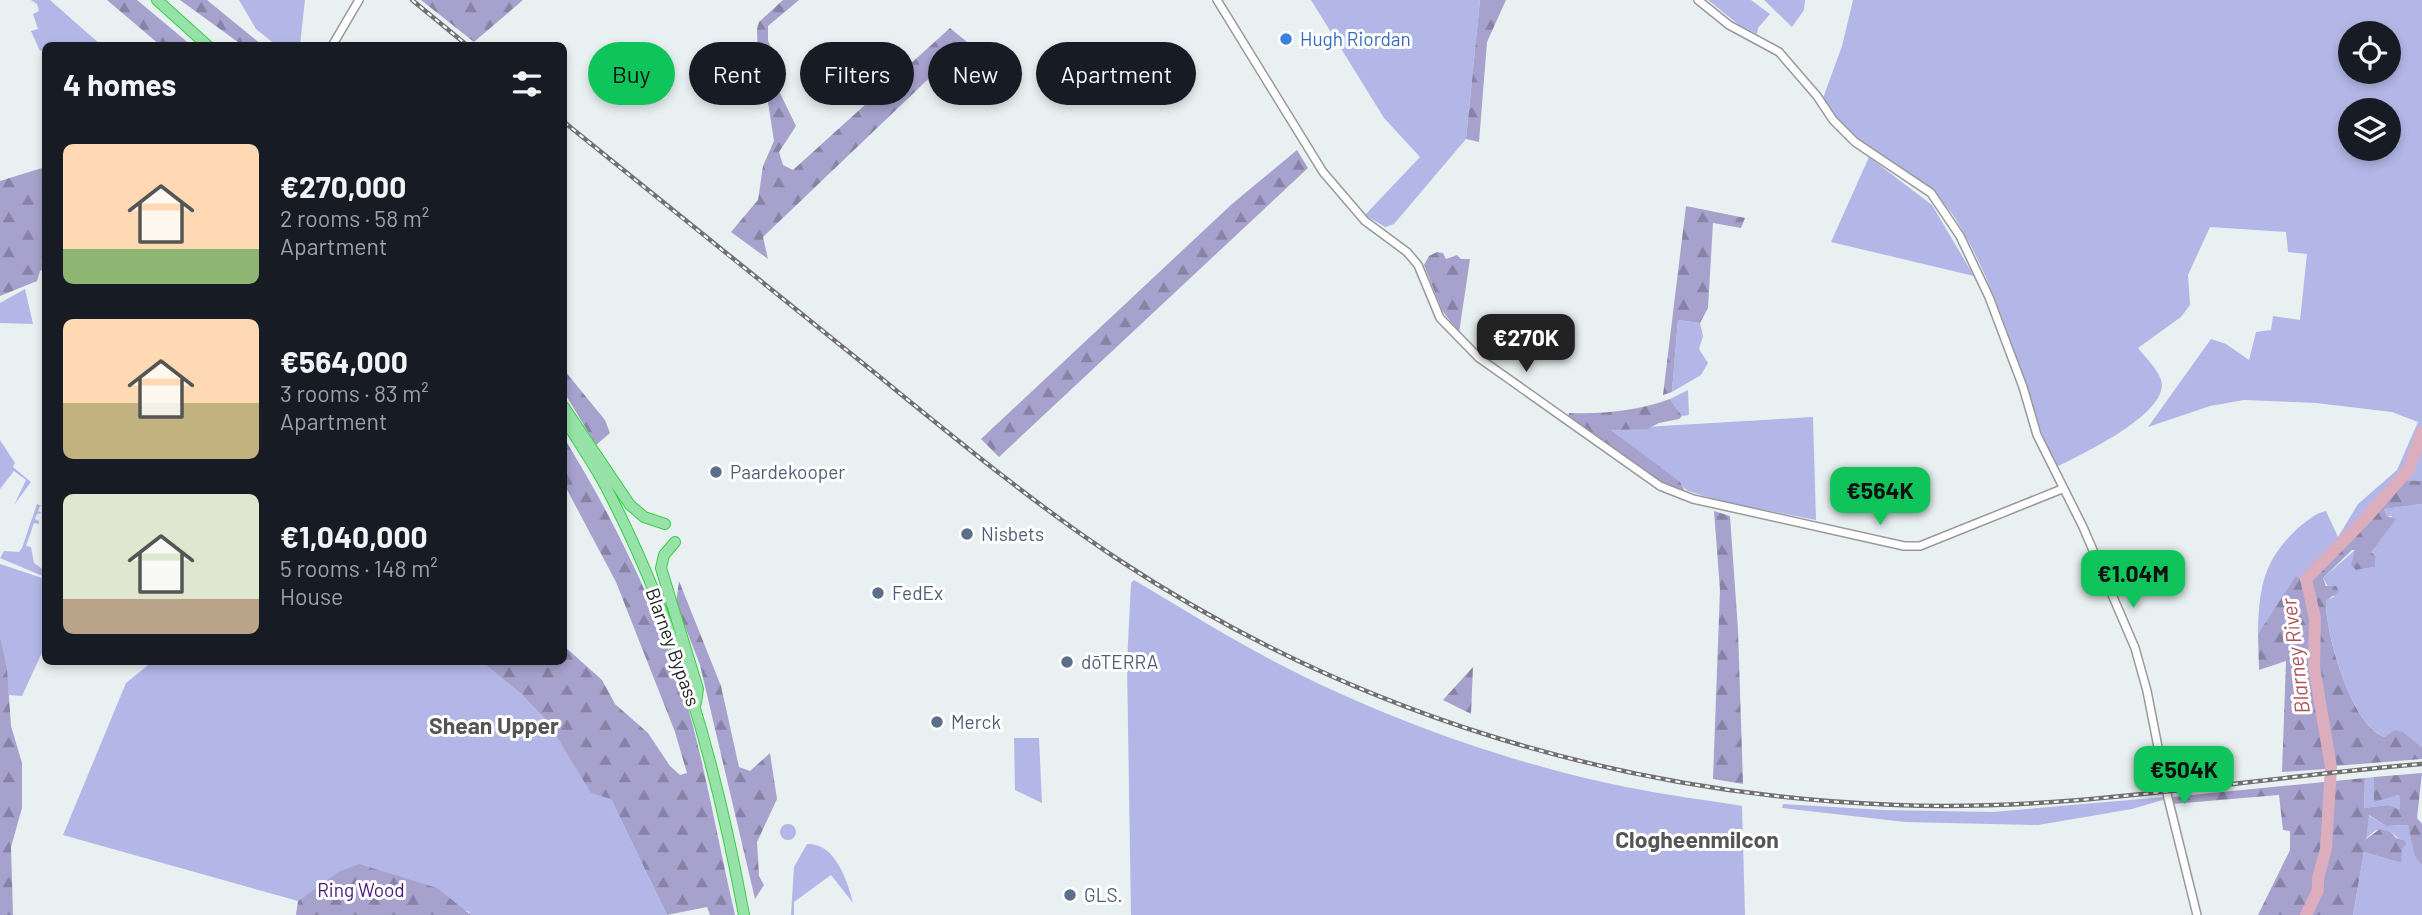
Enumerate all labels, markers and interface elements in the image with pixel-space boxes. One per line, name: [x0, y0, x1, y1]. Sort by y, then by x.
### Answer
map controls: [2338, 21, 2401, 161]
button: locate: [2338, 21, 2401, 84]
place label: Hugh Riordan: [1300, 27, 1411, 50]
marker: Hugh Riordan: [1278, 31, 1294, 47]
chip: Buy: [588, 42, 675, 105]
chip: Rent: [689, 42, 786, 105]
chip: Filters: [800, 42, 914, 105]
chip: New: [928, 42, 1022, 105]
chip: Apartment: [1036, 42, 1196, 105]
icon: filters: [508, 65, 546, 103]
text: 4 homes: [63, 66, 176, 102]
button: layers: [2338, 98, 2401, 161]
text: €270,000: [280, 168, 406, 204]
icon: home: [119, 172, 203, 256]
text: 2 rooms · 58 m²: [280, 204, 429, 232]
text: Apartment: [280, 232, 387, 260]
pin: €270K: [1477, 314, 1575, 374]
text: €270K: [1493, 323, 1559, 351]
text: €564,000: [280, 343, 408, 379]
icon: home: [119, 347, 203, 431]
text: 3 rooms · 83 m²: [280, 379, 429, 407]
text: Apartment: [280, 407, 387, 435]
place label: Paardekooper: [730, 460, 845, 483]
marker: Paardekooper: [708, 464, 724, 480]
pin: €564K: [1831, 468, 1929, 527]
text: €564K: [1846, 476, 1914, 504]
text: €1,040,000: [280, 518, 428, 554]
icon: home: [119, 522, 203, 606]
place label: Nisbets: [981, 522, 1044, 545]
marker: Nisbets: [959, 526, 975, 542]
pin: €1.04M: [2076, 550, 2190, 610]
text: 5 rooms · 148 m²: [280, 554, 438, 582]
text: €1.04M: [2097, 559, 2169, 587]
place label: FedEx: [892, 581, 943, 604]
text: House: [280, 582, 343, 610]
street label: Blarney Bypass: [641, 585, 706, 709]
marker: FedEx: [870, 585, 886, 601]
water label: Blarney River: [2275, 596, 2314, 715]
place label: dōTERRA: [1081, 650, 1158, 673]
marker: dōTERRA: [1059, 654, 1075, 670]
place label: Merck: [951, 710, 1001, 733]
district label: Shean Upper: [429, 711, 559, 739]
marker: Merck: [929, 714, 945, 730]
pin: €504K: [2135, 746, 2233, 806]
text: €504K: [2150, 755, 2218, 783]
district label: Clogheenmilcon: [1615, 825, 1779, 853]
park label: Ring Wood: [317, 878, 405, 901]
place label: GLS.: [1084, 883, 1123, 906]
marker: GLS.: [1062, 887, 1078, 903]

